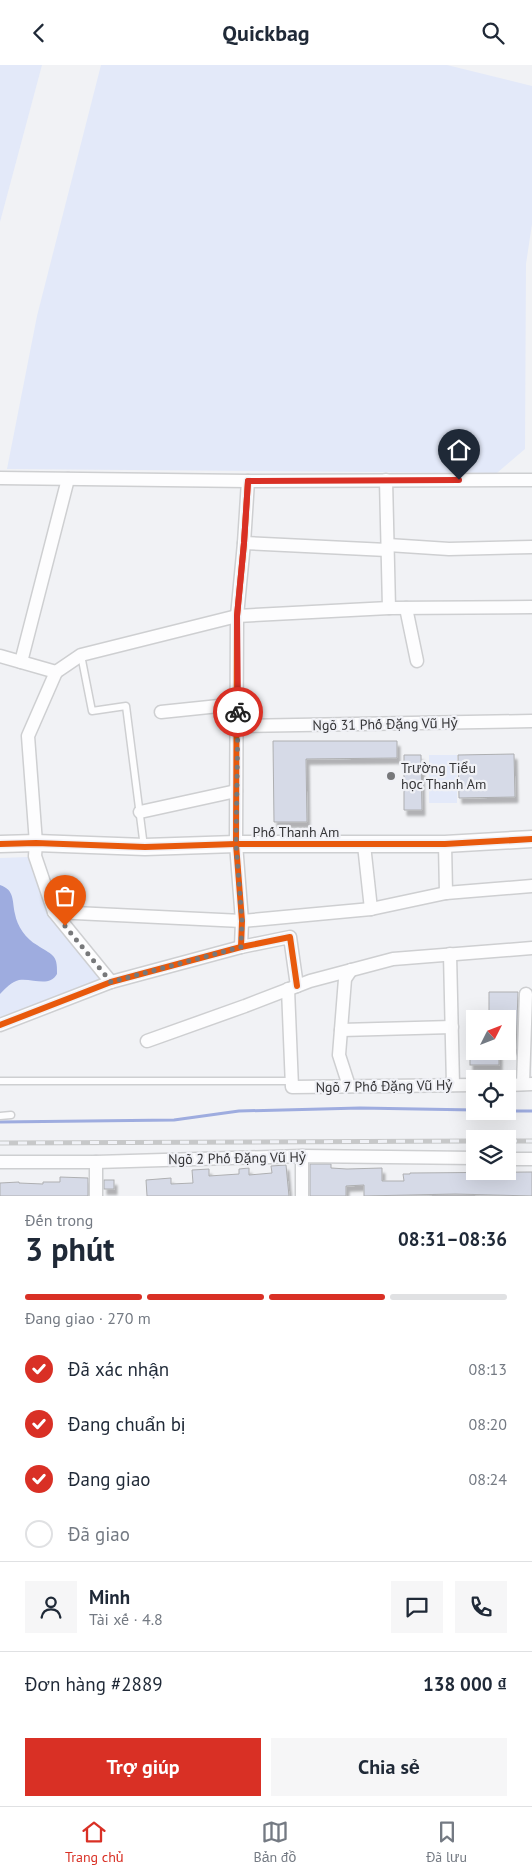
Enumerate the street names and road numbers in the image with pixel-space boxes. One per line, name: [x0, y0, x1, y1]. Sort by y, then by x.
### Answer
street label: Ngõ 31 Phố Đặng Vũ Hỷ: [312, 714, 458, 734]
street label: Phố Thanh Am: [253, 823, 339, 841]
street label: Ngõ 7 Phố Đặng Vũ Hỷ: [315, 1076, 453, 1096]
street label: Ngõ 2 Phố Đặng Vũ Hỷ: [168, 1148, 306, 1168]

